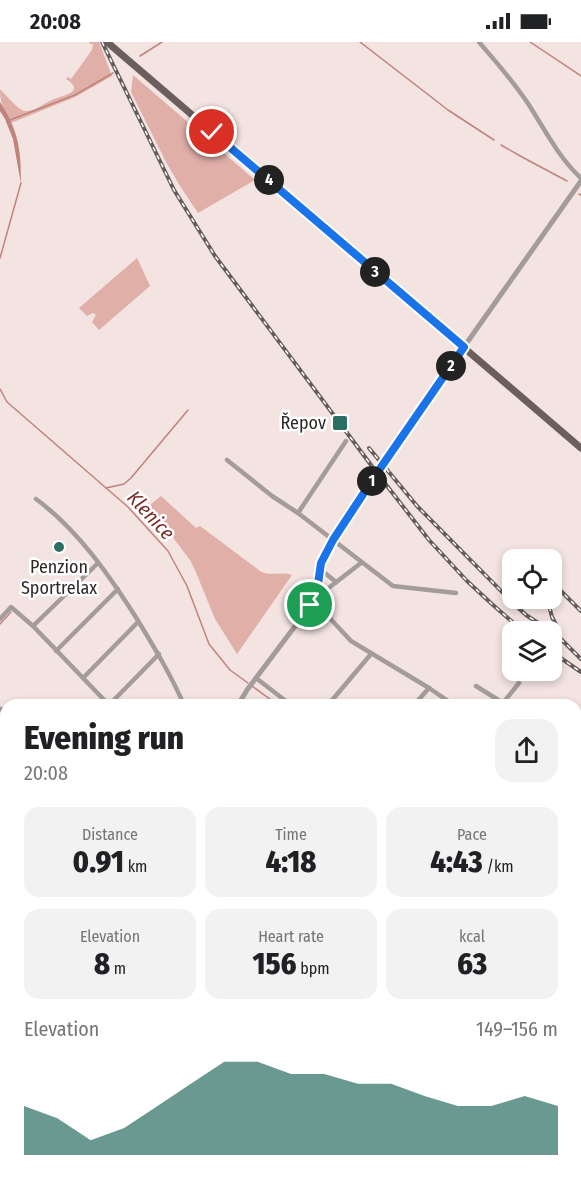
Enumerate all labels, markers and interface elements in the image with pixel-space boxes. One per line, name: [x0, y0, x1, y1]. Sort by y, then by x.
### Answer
text: 20:08: [30, 8, 81, 35]
pin: [186, 106, 237, 157]
icon: check: [195, 115, 228, 148]
pin: 4: [254, 165, 284, 195]
text: 4: [265, 170, 273, 189]
pin: 3: [360, 257, 390, 287]
text: 3: [371, 262, 379, 281]
pin: 2: [436, 351, 466, 381]
text: 2: [447, 356, 455, 375]
place label: Řepov: [281, 412, 326, 434]
marker: Řepov: [331, 414, 349, 432]
pin: 1: [357, 466, 387, 496]
text: 1: [369, 471, 375, 490]
water label: Klenice: [122, 485, 180, 545]
marker: Penzion Sportrelax: [52, 540, 66, 554]
map controls: [502, 549, 562, 681]
button: locate: [502, 549, 562, 609]
place label: Penzion Sportrelax: [21, 556, 97, 599]
pin: [284, 579, 335, 630]
icon: arrive: [293, 588, 326, 621]
button: layers: [502, 621, 562, 681]
text: Evening run: [24, 718, 184, 758]
button: share: [495, 719, 558, 782]
text: 20:08: [24, 761, 68, 785]
text: Distance: [82, 825, 138, 844]
text: Time: [275, 825, 307, 844]
text: Pace: [457, 825, 487, 844]
text: 0.91: [73, 844, 124, 880]
text: 4:18: [266, 844, 316, 880]
text: 4:43: [430, 844, 483, 880]
text: km: [124, 857, 147, 876]
text: /km: [483, 857, 514, 876]
text: Elevation: [80, 927, 140, 946]
text: Heart rate: [258, 927, 324, 946]
text: kcal: [459, 927, 485, 946]
text: 8: [94, 946, 110, 982]
text: 156: [252, 946, 296, 982]
text: 63: [457, 946, 487, 982]
text: m: [110, 959, 126, 978]
text: bpm: [296, 959, 330, 978]
text: Elevation: [24, 1017, 99, 1041]
text: 149–156 m: [476, 1017, 558, 1041]

